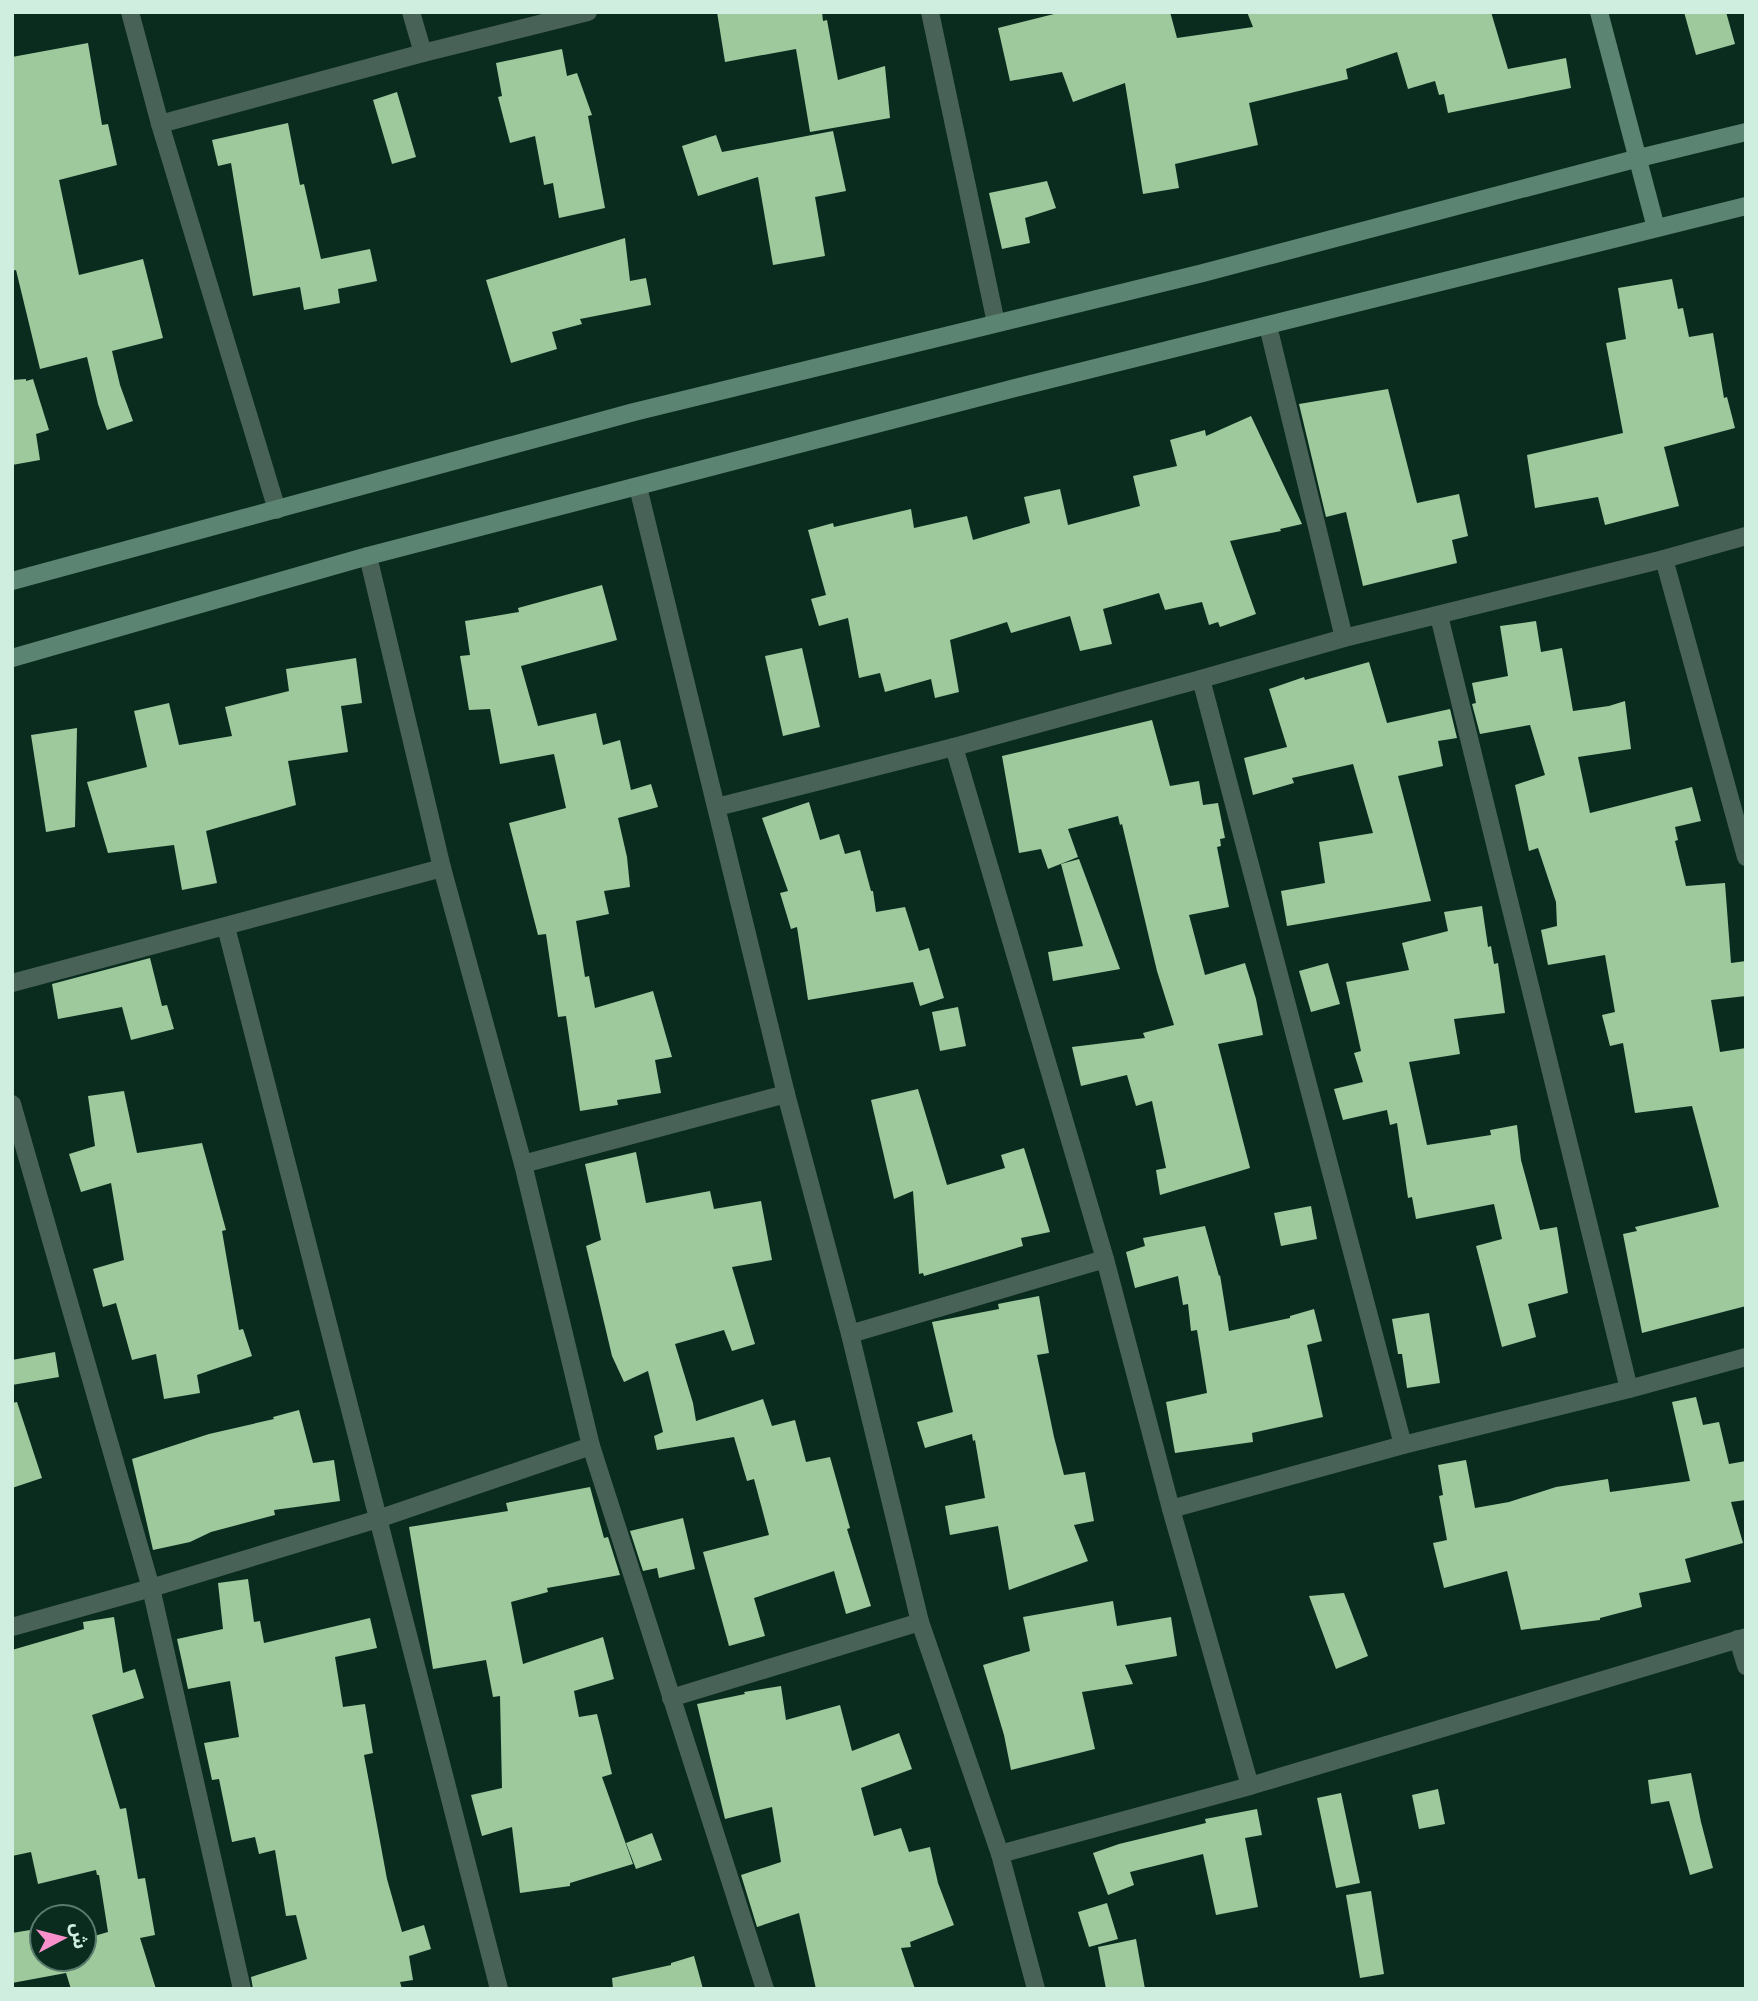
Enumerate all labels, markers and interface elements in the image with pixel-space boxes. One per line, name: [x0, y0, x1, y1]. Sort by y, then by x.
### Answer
north arrow: [28, 1903, 98, 1973]
text: ش: [66, 1922, 93, 1950]

